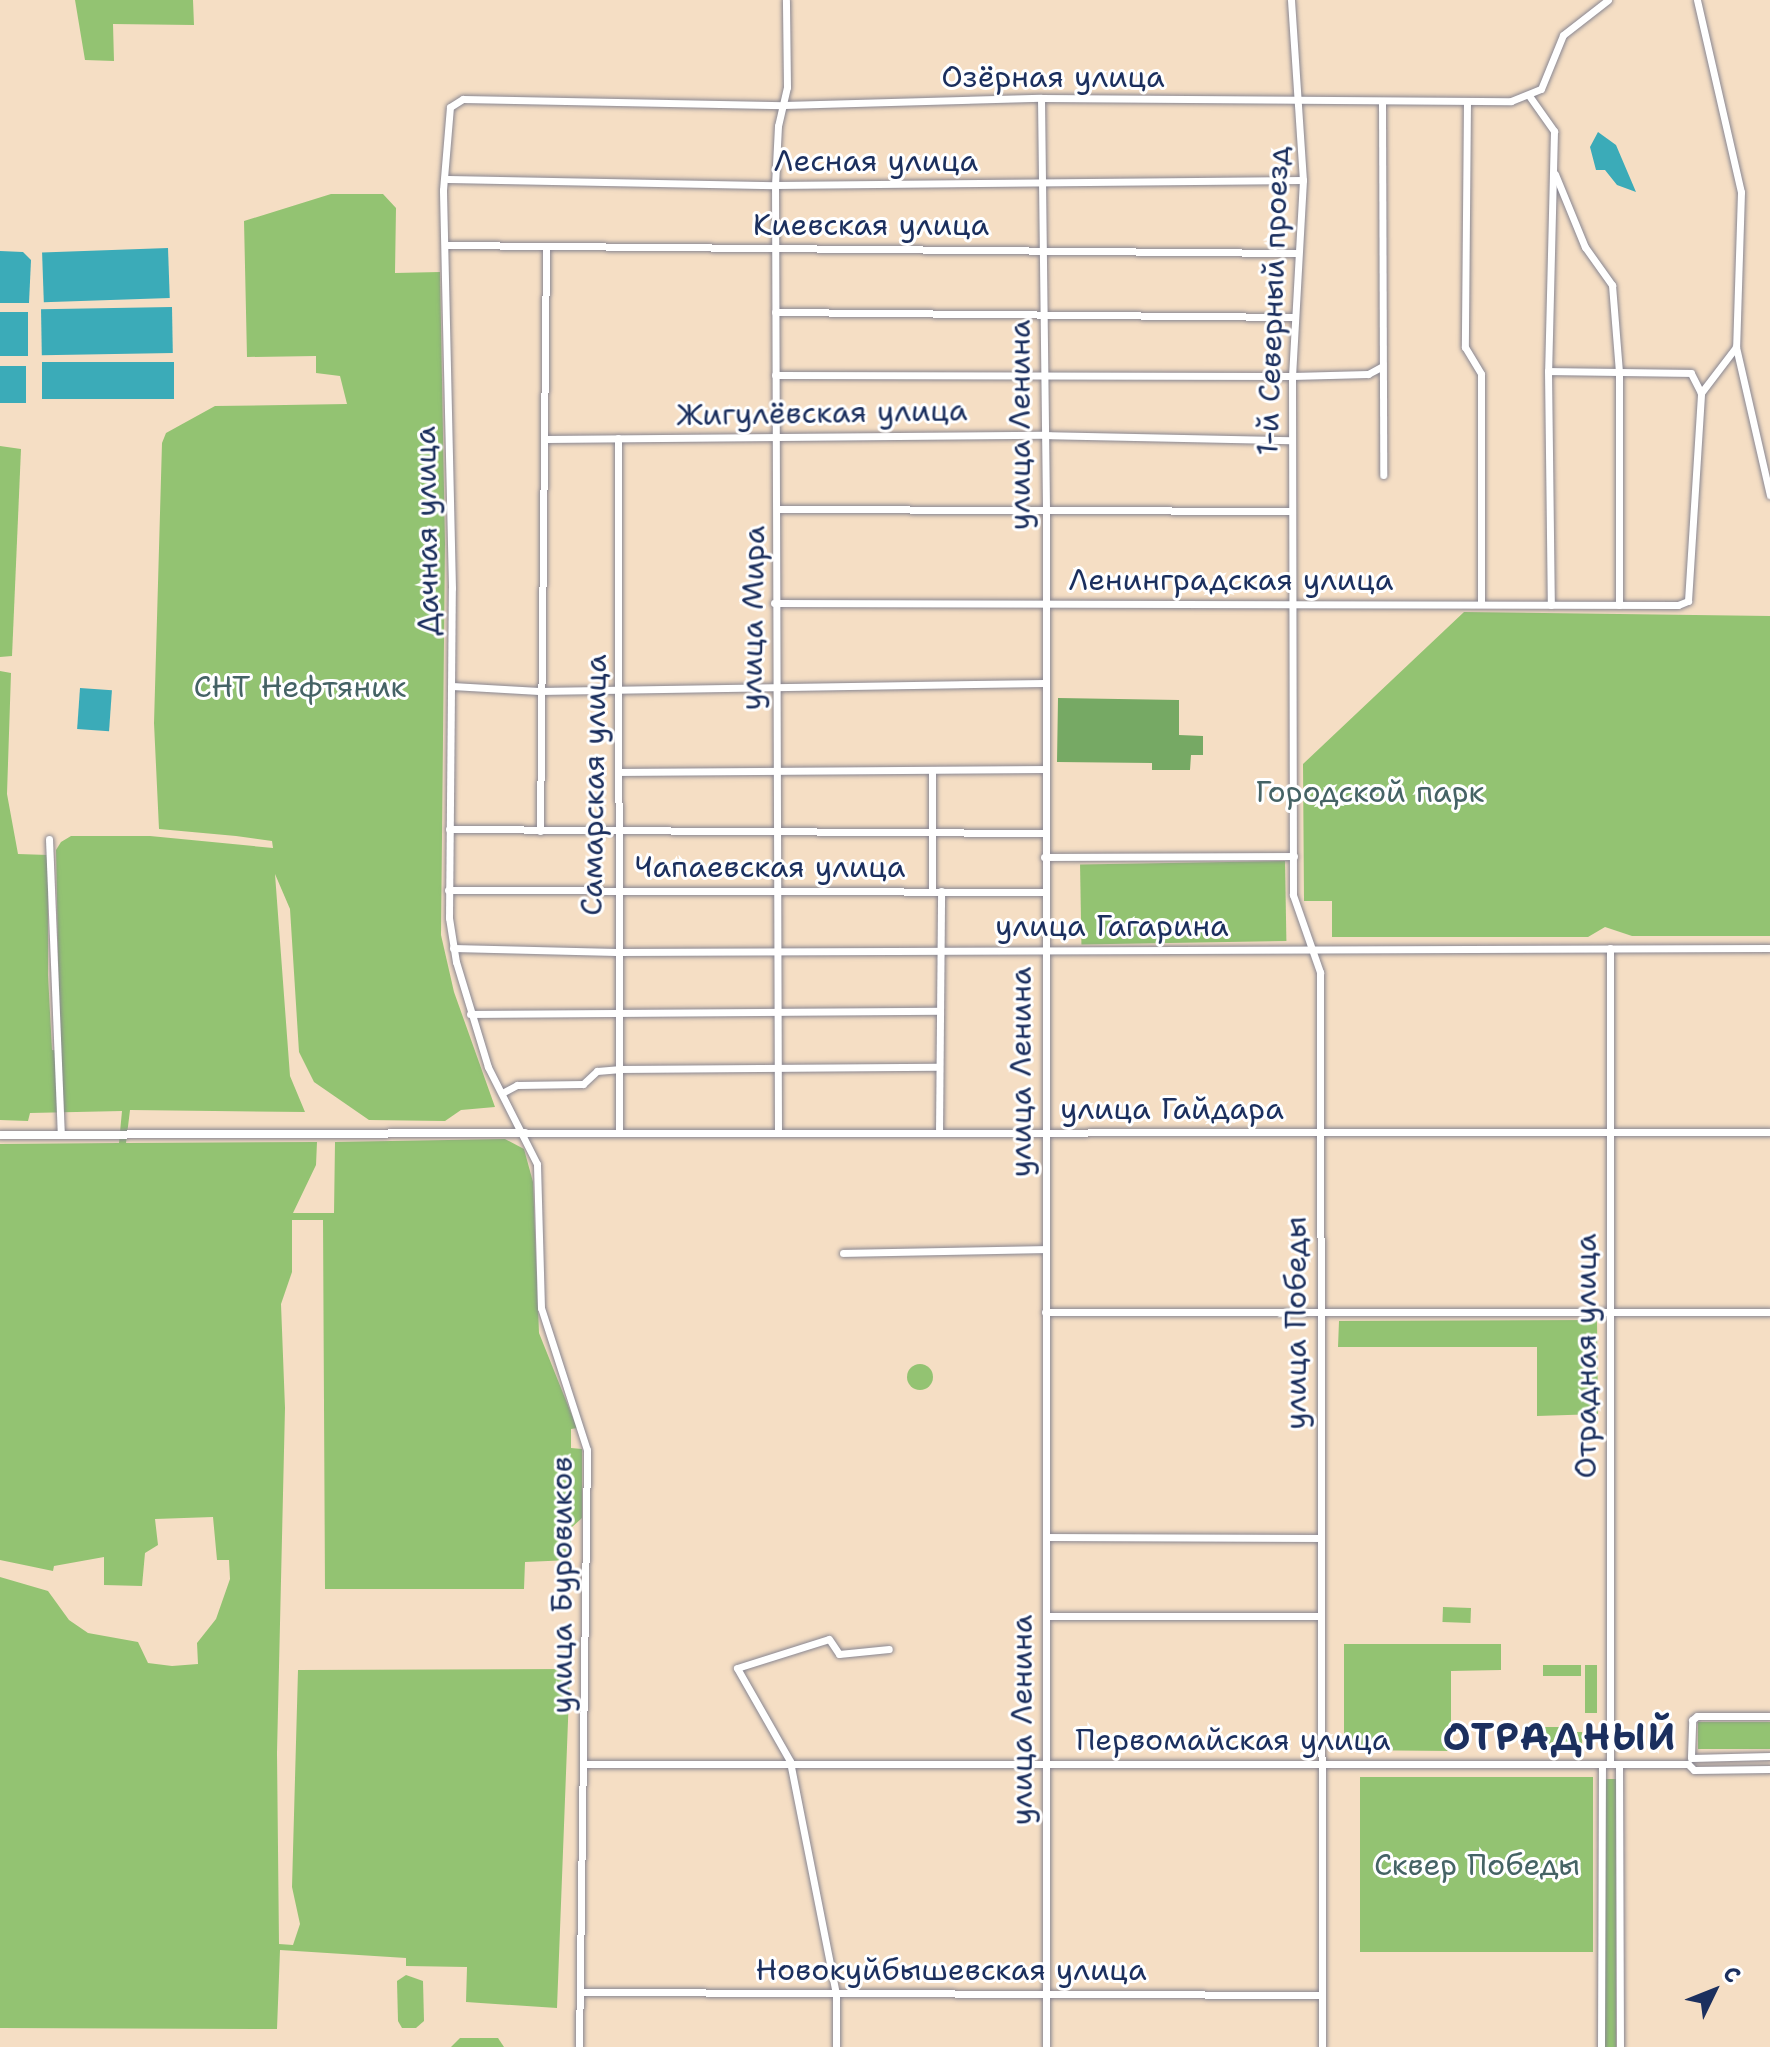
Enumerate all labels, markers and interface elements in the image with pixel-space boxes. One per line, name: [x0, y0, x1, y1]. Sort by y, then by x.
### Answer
street label: Озёрная улица: [941, 59, 1165, 95]
street label: Лесная улица: [774, 143, 978, 179]
street label: 1-й Северный проезд: [1250, 145, 1296, 457]
street label: Киевская улица: [753, 207, 989, 243]
street label: улица Ленина: [1002, 320, 1038, 530]
street label: Жигулёвская улица: [676, 392, 968, 434]
street label: Дачная улица: [407, 426, 447, 636]
street label: улица Мира: [733, 525, 773, 711]
street label: Ленинградская улица: [1068, 562, 1394, 598]
street label: Самарская улица: [574, 654, 614, 916]
park label: СНТ Нефтяник: [194, 669, 406, 705]
park label: Городской парк: [1256, 774, 1484, 810]
street label: Чапаевская улица: [635, 849, 905, 885]
street label: улица Гагарина: [995, 908, 1229, 944]
street label: улица Ленина: [1003, 967, 1039, 1177]
street label: улица Гайдара: [1060, 1091, 1284, 1127]
street label: улица Победы: [1278, 1216, 1314, 1430]
street label: Отрадная улица: [1568, 1233, 1604, 1479]
street label: улица Буровиков: [544, 1456, 580, 1714]
street label: улица Ленина: [1004, 1615, 1040, 1825]
district label: ОТРАДНЫЙ: [1443, 1714, 1677, 1760]
street label: Первомайская улица: [1076, 1722, 1390, 1758]
park label: Сквер Победы: [1374, 1847, 1580, 1883]
north arrow: [1674, 1951, 1754, 2031]
street label: Новокуйбышевская улица: [755, 1952, 1147, 1988]
text: С: [1717, 1959, 1747, 1989]

